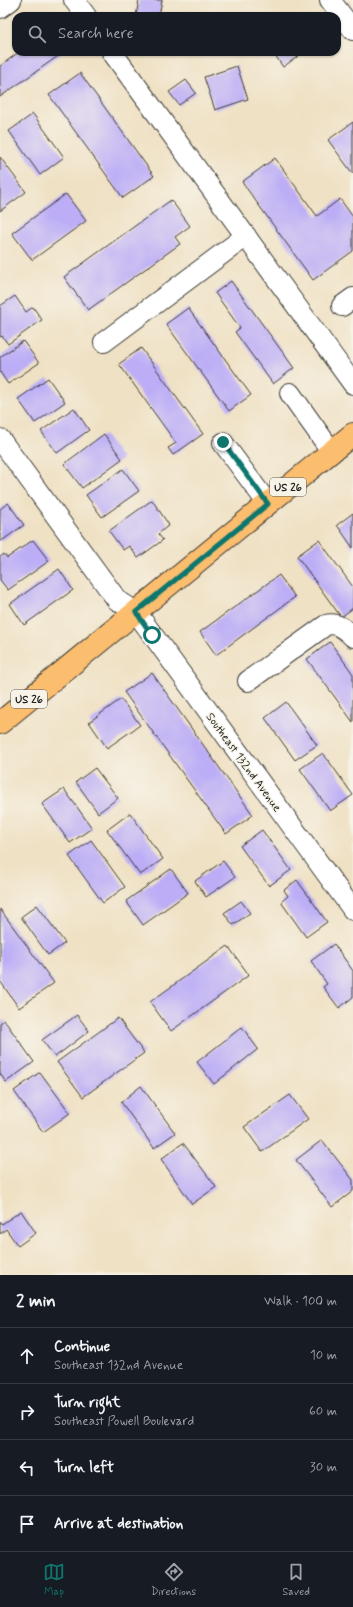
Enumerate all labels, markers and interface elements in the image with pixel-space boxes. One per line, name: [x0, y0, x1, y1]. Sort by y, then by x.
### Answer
search box: [12, 12, 341, 56]
icon: search: [26, 23, 48, 45]
text: Search here: [58, 24, 134, 44]
route end: [214, 433, 232, 451]
road number: US 26: [270, 478, 306, 496]
route start: [143, 626, 161, 644]
road number: US 26: [11, 690, 47, 708]
street label: Southeast 132nd Avenue: [202, 710, 285, 816]
text: 2 min: [16, 1290, 56, 1312]
text: Walk · 100 m: [264, 1293, 337, 1310]
text: Continue: [54, 1337, 110, 1357]
icon: ahead: [16, 1345, 38, 1367]
text: 10 m: [310, 1347, 337, 1364]
text: Southeast 132nd Avenue: [54, 1357, 183, 1374]
text: Turn right: [54, 1393, 121, 1413]
icon: right: [16, 1401, 38, 1423]
text: 60 m: [309, 1403, 337, 1420]
text: Southeast Powell Boulevard: [54, 1413, 194, 1430]
icon: left: [16, 1457, 38, 1479]
text: Turn left: [54, 1458, 114, 1478]
text: 30 m: [310, 1459, 337, 1476]
icon: arrive: [16, 1513, 38, 1535]
text: Arrive at destination: [54, 1514, 183, 1534]
tab: Map: [43, 1561, 65, 1599]
tab: Directions: [151, 1561, 196, 1599]
tab: Saved: [282, 1561, 310, 1599]

